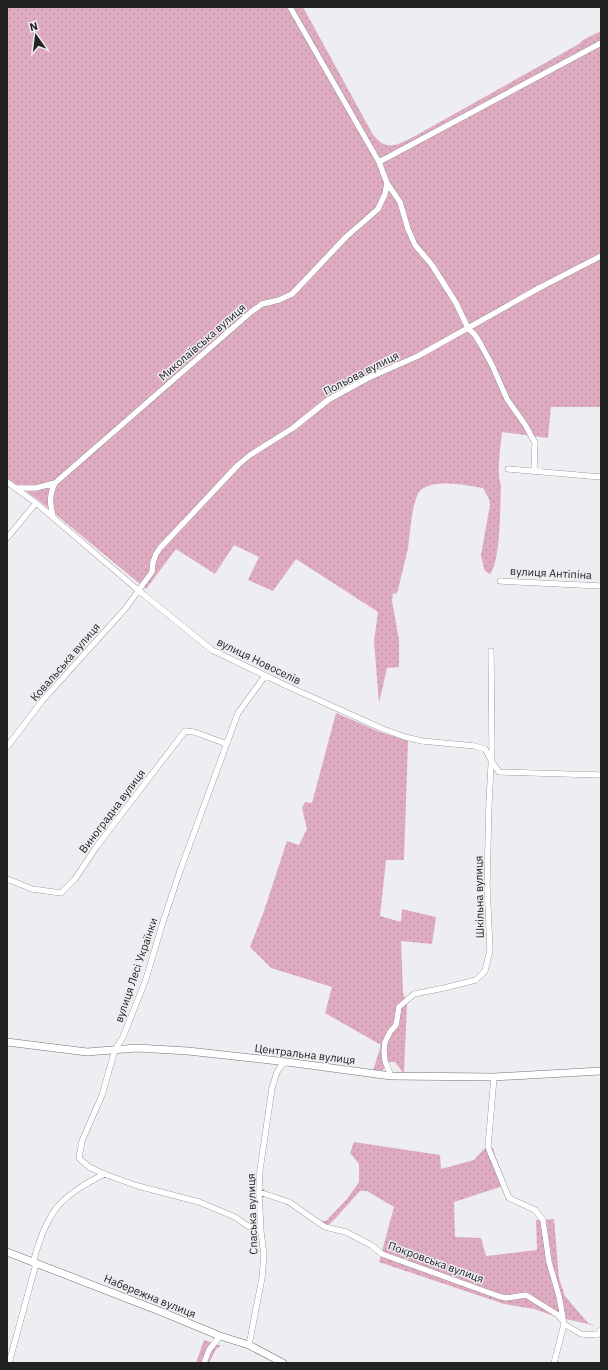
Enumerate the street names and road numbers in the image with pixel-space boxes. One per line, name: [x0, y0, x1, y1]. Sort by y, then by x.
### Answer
street label: Миколаївська вулиця: [156, 300, 248, 384]
street label: Польова вулиця: [321, 348, 401, 398]
street label: вулиця Антіпіна: [510, 564, 592, 582]
street label: Ковальська вулиця: [27, 620, 103, 704]
street label: вулиця Новоселів: [215, 635, 303, 687]
street label: Виноградна вулиця: [76, 766, 148, 856]
street label: Шкільна вулиця: [471, 856, 487, 938]
street label: вулиця Лесі Українки: [112, 916, 160, 1024]
street label: Центральна вулиця: [254, 1041, 356, 1067]
street label: Спаська вулиця: [244, 1173, 260, 1255]
street label: Покровська вулиця: [386, 1238, 486, 1286]
street label: Набережна вулиця: [102, 1271, 198, 1321]

